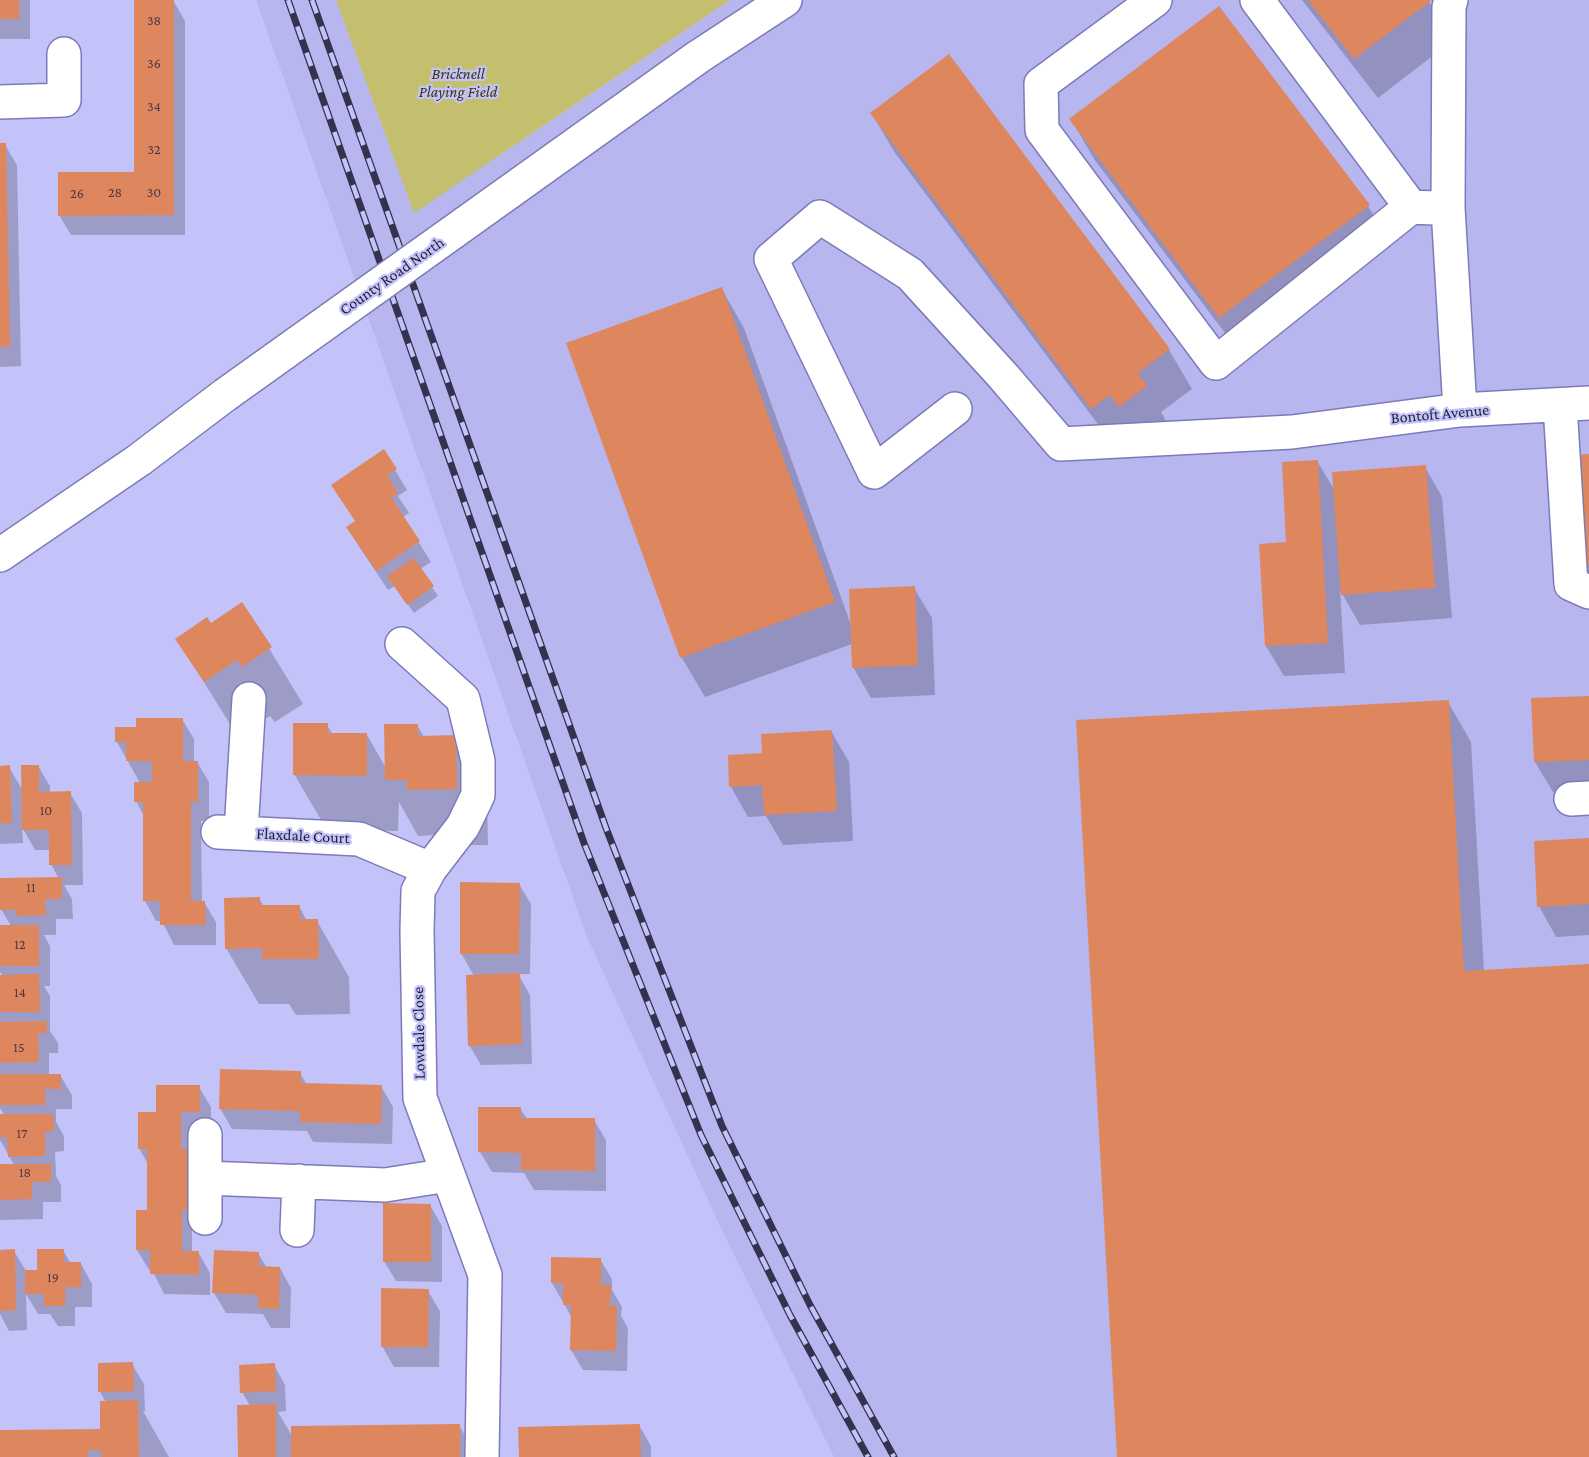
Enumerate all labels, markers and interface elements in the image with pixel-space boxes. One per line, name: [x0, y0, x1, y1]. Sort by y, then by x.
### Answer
house number: 38: [147, 13, 161, 29]
house number: 36: [147, 56, 161, 72]
park label: Bricknell Playing Field: [419, 64, 497, 102]
house number: 34: [147, 99, 161, 115]
house number: 32: [147, 142, 161, 158]
house number: 28: [108, 185, 122, 201]
house number: 30: [147, 185, 161, 201]
house number: 26: [70, 186, 84, 202]
street label: County Road North: [336, 233, 448, 319]
street label: Bontoft Avenue: [1390, 400, 1490, 428]
house number: 10: [40, 803, 52, 819]
street label: Flaxdale Court: [256, 824, 350, 848]
house number: 11: [26, 880, 36, 896]
house number: 12: [14, 937, 26, 953]
house number: 14: [14, 985, 26, 1001]
street label: Lowdale Close: [409, 987, 429, 1079]
house number: 15: [13, 1040, 25, 1056]
house number: 17: [16, 1126, 28, 1142]
house number: 18: [19, 1165, 31, 1181]
house number: 19: [47, 1270, 59, 1286]

